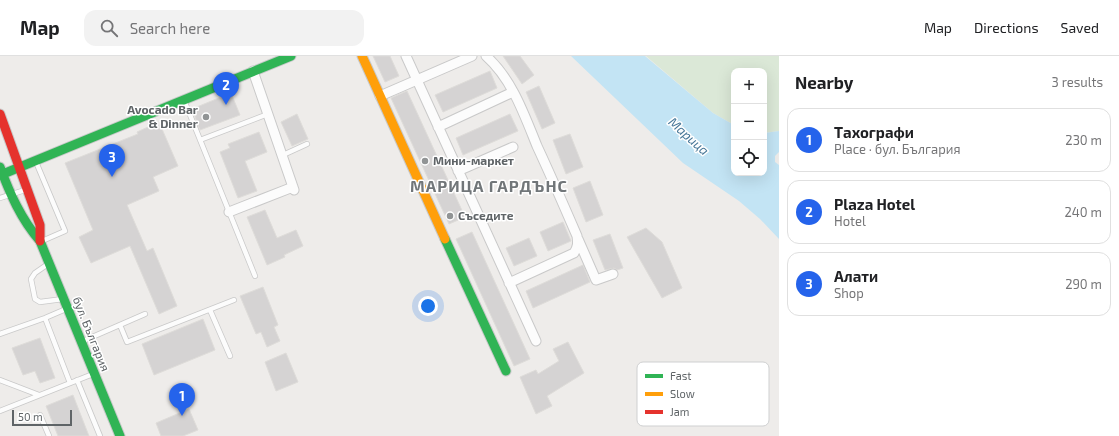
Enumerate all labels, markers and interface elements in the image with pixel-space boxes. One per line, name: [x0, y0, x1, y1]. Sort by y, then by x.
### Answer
search box: [84, 10, 364, 46]
text: Map: [20, 16, 60, 39]
icon: search: [98, 17, 120, 39]
text: Search here: [130, 19, 210, 37]
text: Map: [924, 19, 952, 36]
text: Directions: [974, 19, 1039, 36]
text: Saved: [1061, 19, 1099, 36]
map controls: [731, 68, 767, 176]
button: +: [731, 68, 767, 104]
pin: 2: [213, 72, 239, 105]
text: Nearby: [795, 72, 853, 92]
text: 3 results: [1052, 74, 1103, 90]
place label: Avocado Bar & Dinner: [127, 102, 198, 130]
button: −: [731, 104, 767, 140]
marker: Avocado Bar & Dinner: [201, 112, 211, 122]
water label: Марица: [665, 114, 713, 158]
text: Тахографи: [834, 123, 914, 141]
text: 1: [806, 132, 812, 148]
text: 230 m: [1065, 132, 1102, 148]
button: locate: [731, 140, 767, 176]
text: Place · бул. България: [834, 141, 961, 157]
pin: 3: [99, 144, 125, 177]
place label: Мини-маркет: [433, 153, 514, 167]
marker: Мини-маркет: [420, 156, 430, 166]
district label: МАРИЦА ГАРДЪНС: [410, 176, 568, 195]
text: Plaza Hotel: [834, 195, 915, 213]
text: 2: [805, 204, 813, 220]
text: 240 m: [1065, 204, 1102, 220]
place label: Съседите: [458, 208, 514, 222]
marker: Съседите: [445, 211, 455, 221]
text: Hotel: [834, 213, 866, 229]
text: Алати: [834, 267, 878, 285]
text: 3: [805, 276, 813, 292]
text: 290 m: [1065, 276, 1102, 292]
text: Shop: [834, 285, 864, 301]
street label: бул. България: [70, 294, 113, 373]
your location: [418, 296, 438, 316]
legend: [637, 362, 769, 426]
text: Fast: [670, 369, 692, 382]
pin: 1: [169, 383, 195, 416]
text: Slow: [670, 387, 695, 400]
text: Jam: [670, 405, 689, 418]
scale bar: [12, 408, 72, 427]
text: 50 m: [18, 410, 43, 423]

